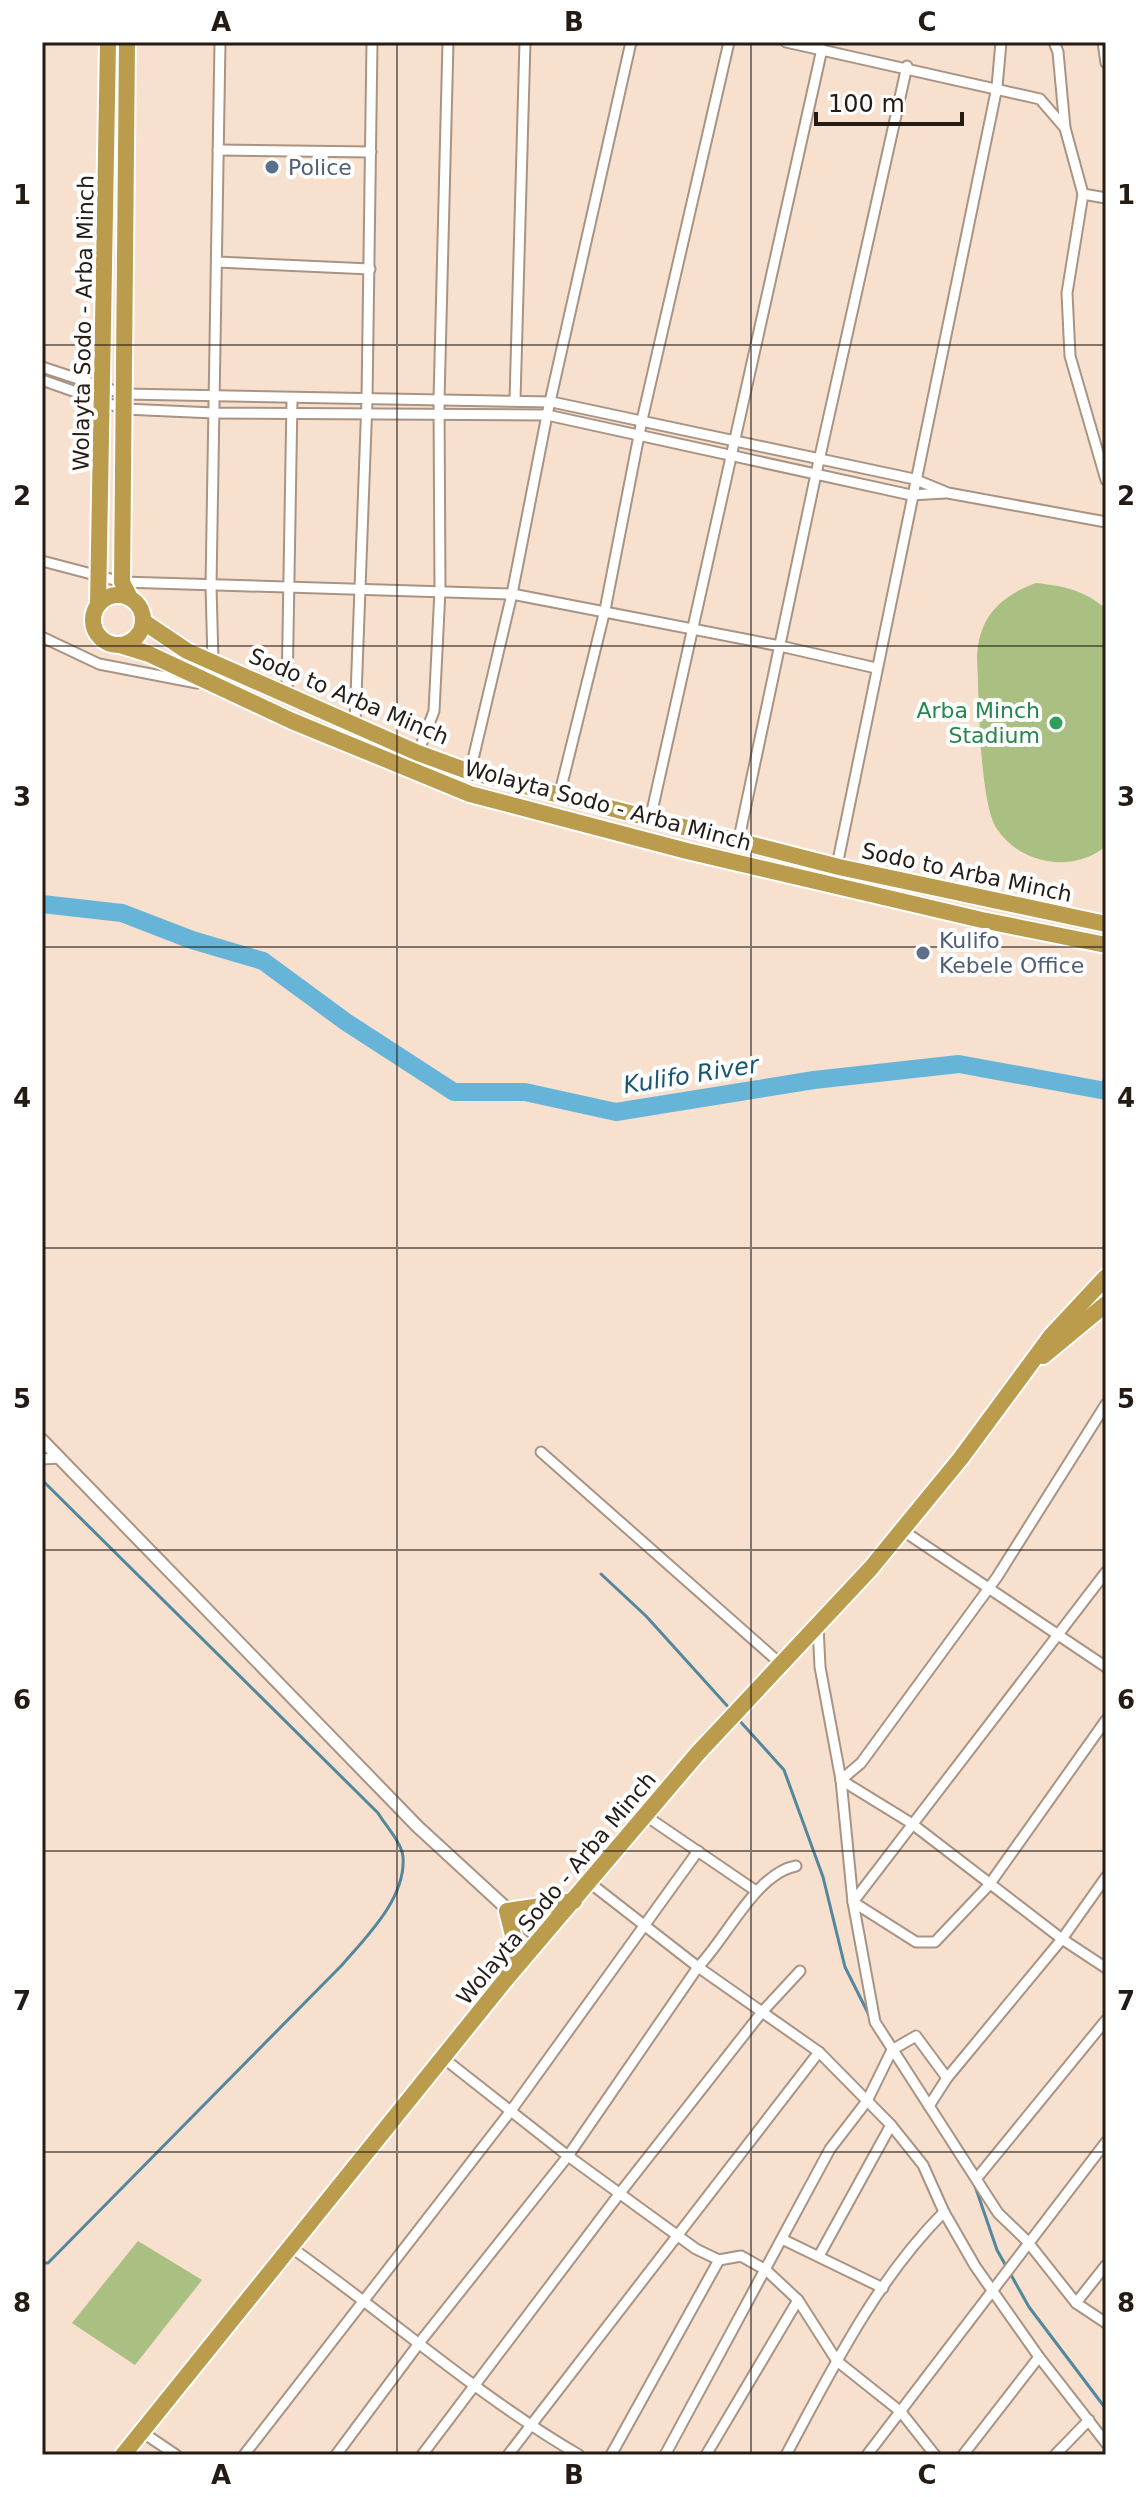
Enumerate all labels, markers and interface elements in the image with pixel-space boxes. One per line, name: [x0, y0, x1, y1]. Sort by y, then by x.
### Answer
text: A: [211, 7, 231, 37]
text: B: [564, 7, 584, 37]
text: C: [917, 7, 937, 37]
scale bar: [816, 76, 962, 126]
text: 100 m: [828, 90, 905, 118]
place label: Police: [288, 155, 352, 180]
marker: Police: [263, 158, 281, 176]
street label: Wolayta Sodo - Arba Minch: [68, 175, 99, 471]
text: 1: [13, 180, 31, 210]
text: 1: [1117, 180, 1135, 210]
text: 2: [13, 481, 31, 511]
text: 2: [1117, 481, 1135, 511]
street label: Sodo to Arba Minch: [245, 643, 452, 750]
place label: Arba Minch Stadium: [916, 698, 1040, 748]
marker: Arba Minch Stadium: [1047, 714, 1065, 732]
street label: Wolayta Sodo - Arba Minch: [462, 755, 754, 856]
text: 3: [13, 782, 31, 812]
text: 3: [1117, 782, 1135, 812]
street label: Sodo to Arba Minch: [859, 838, 1074, 907]
place label: Kulifo Kebele Office: [939, 928, 1084, 978]
marker: Kulifo Kebele Office: [914, 944, 932, 962]
water label: Kulifo River: [621, 1050, 763, 1100]
text: 4: [13, 1083, 31, 1113]
text: 4: [1117, 1083, 1135, 1113]
text: 5: [13, 1384, 31, 1414]
text: 5: [1117, 1384, 1135, 1414]
text: 6: [13, 1685, 31, 1715]
text: 6: [1117, 1685, 1135, 1715]
street label: Wolayta Sodo - Arba Minch: [452, 1767, 661, 2010]
text: 7: [13, 1986, 31, 2016]
text: 7: [1117, 1986, 1135, 2016]
text: 8: [13, 2288, 31, 2318]
text: 8: [1117, 2288, 1135, 2318]
text: A: [211, 2460, 231, 2490]
text: B: [564, 2460, 584, 2490]
text: C: [917, 2460, 937, 2490]

